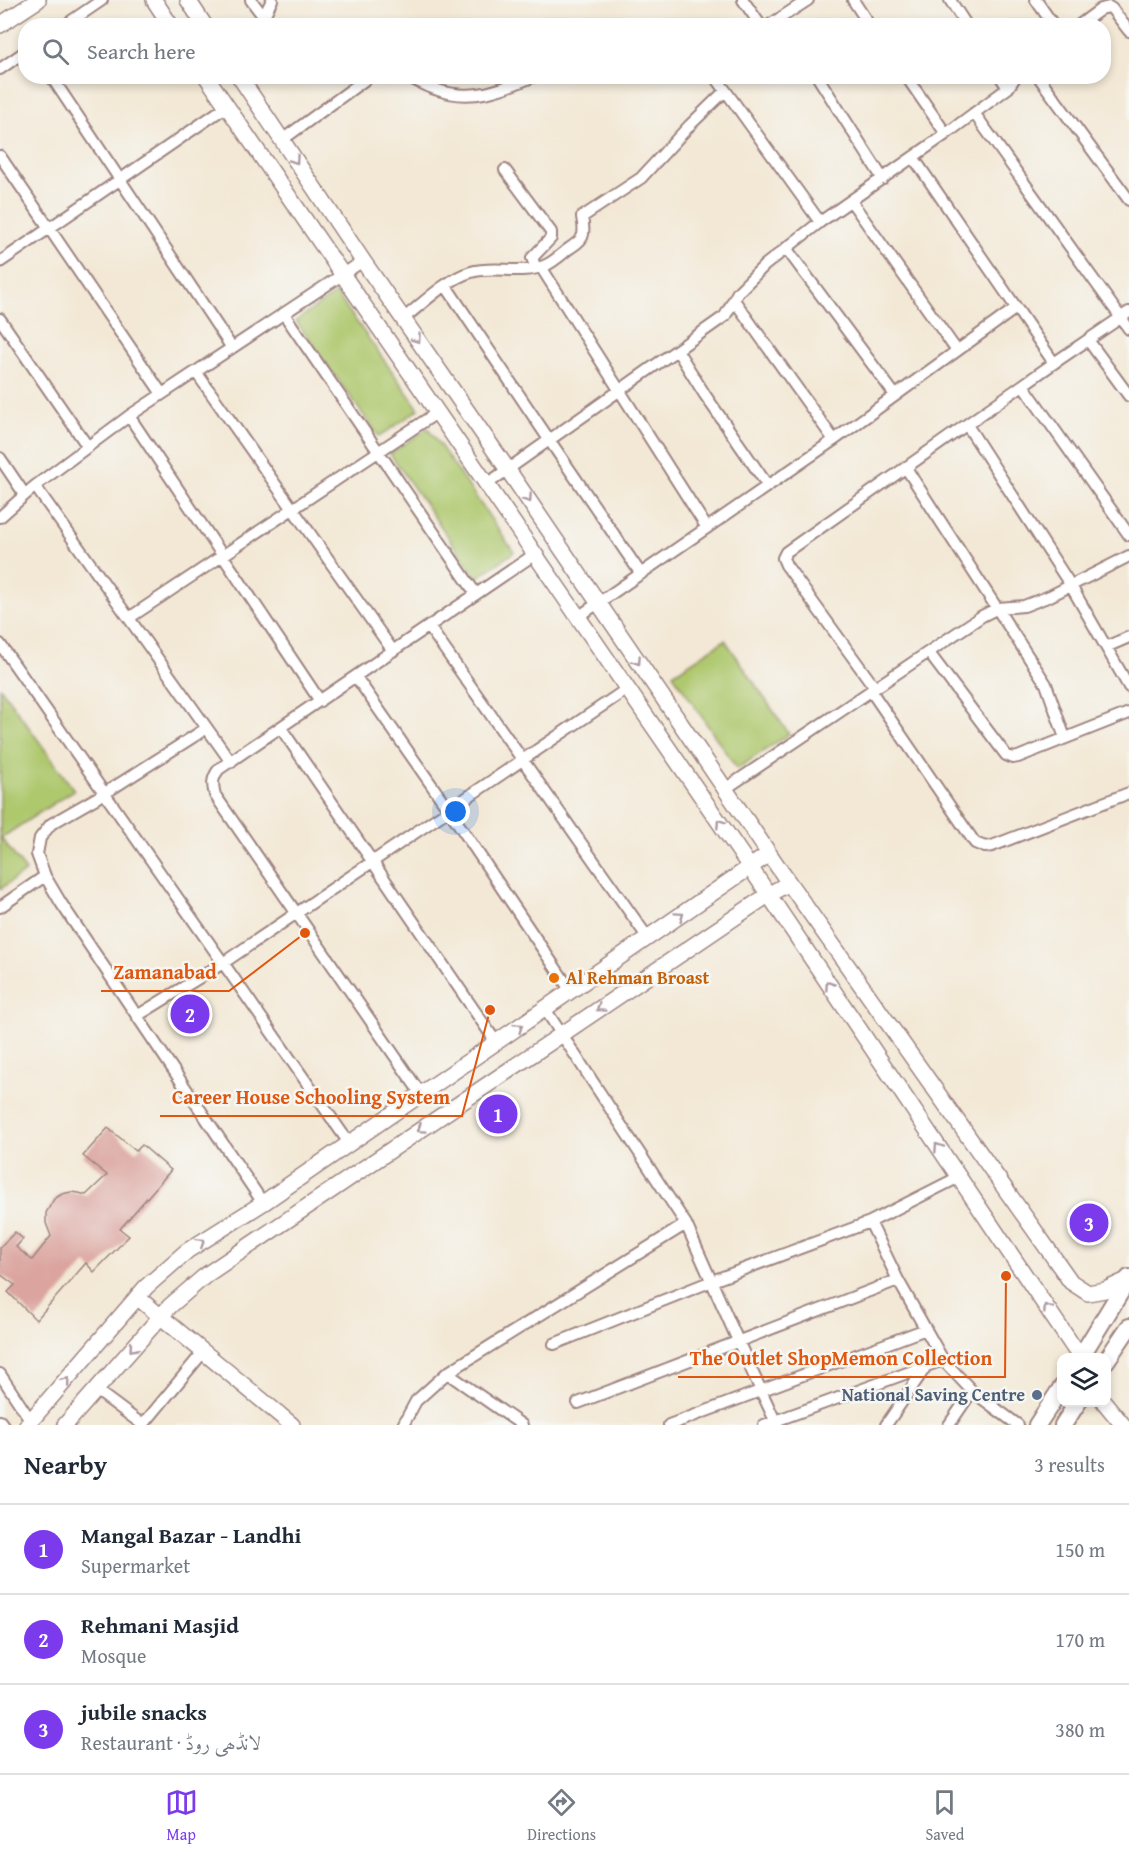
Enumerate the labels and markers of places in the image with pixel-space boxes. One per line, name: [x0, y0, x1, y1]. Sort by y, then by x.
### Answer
callout: Zamanabad: [101, 953, 229, 991]
place label: Al Rehman Broast: [566, 964, 710, 991]
marker: Al Rehman Broast: [547, 971, 561, 985]
pin: 2: [170, 992, 210, 1036]
callout: Career House Schooling System: [160, 1078, 462, 1116]
pin: 1: [478, 1092, 518, 1136]
pin: 3: [1070, 1200, 1108, 1246]
callout: The Outlet ShopMemon Collection: [678, 1339, 1005, 1377]
place label: National Saving Centre: [842, 1381, 1025, 1408]
marker: National Saving Centre: [1030, 1388, 1044, 1402]

